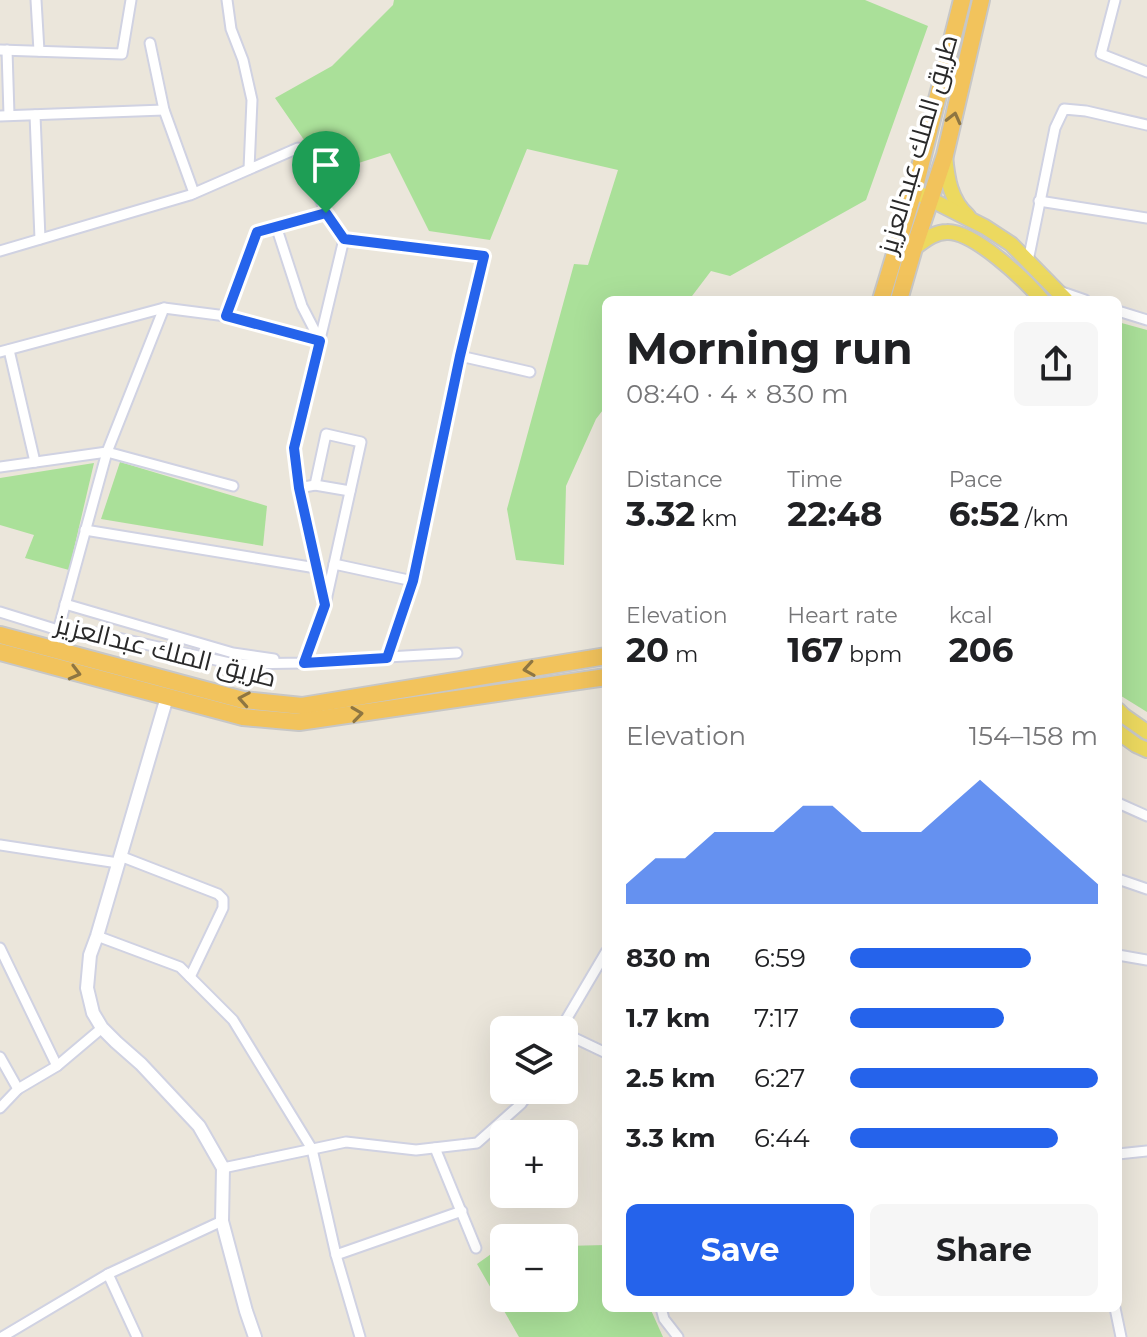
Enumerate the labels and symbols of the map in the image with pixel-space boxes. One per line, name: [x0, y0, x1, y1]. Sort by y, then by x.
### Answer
street label: طريق الملك عبدالعزيز: [871, 31, 965, 259]
one-way arrow: [945, 112, 962, 126]
pin: [292, 131, 360, 213]
street label: طريق الملك عبدالعزيز: [50, 608, 280, 694]
one-way arrow: [522, 660, 536, 677]
one-way arrow: [68, 663, 82, 680]
one-way arrow: [238, 691, 251, 708]
one-way arrow: [350, 706, 363, 723]

